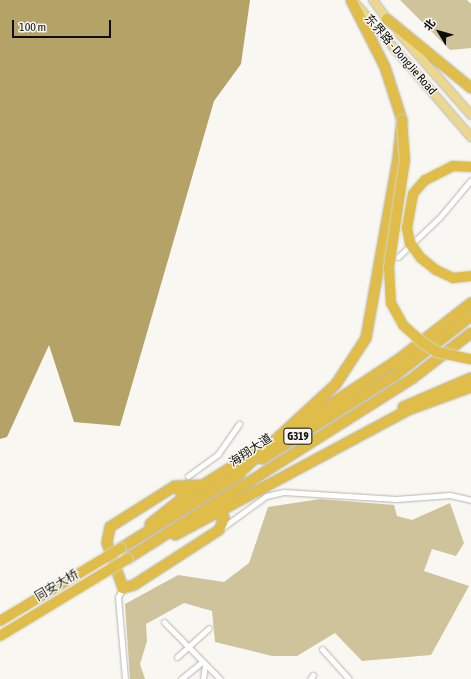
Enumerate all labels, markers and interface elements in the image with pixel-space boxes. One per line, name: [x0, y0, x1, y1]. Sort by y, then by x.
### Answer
scale bar: [14, 12, 113, 38]
street label: 东界路 - DongJie Road: [361, 12, 439, 98]
north arrow: [419, 12, 459, 52]
text: 北: [421, 17, 438, 33]
text: 100 m: [19, 20, 46, 34]
road number: G319: [283, 427, 313, 445]
street label: 海翔大道: [227, 432, 275, 470]
street label: 同安大桥: [33, 567, 81, 605]

